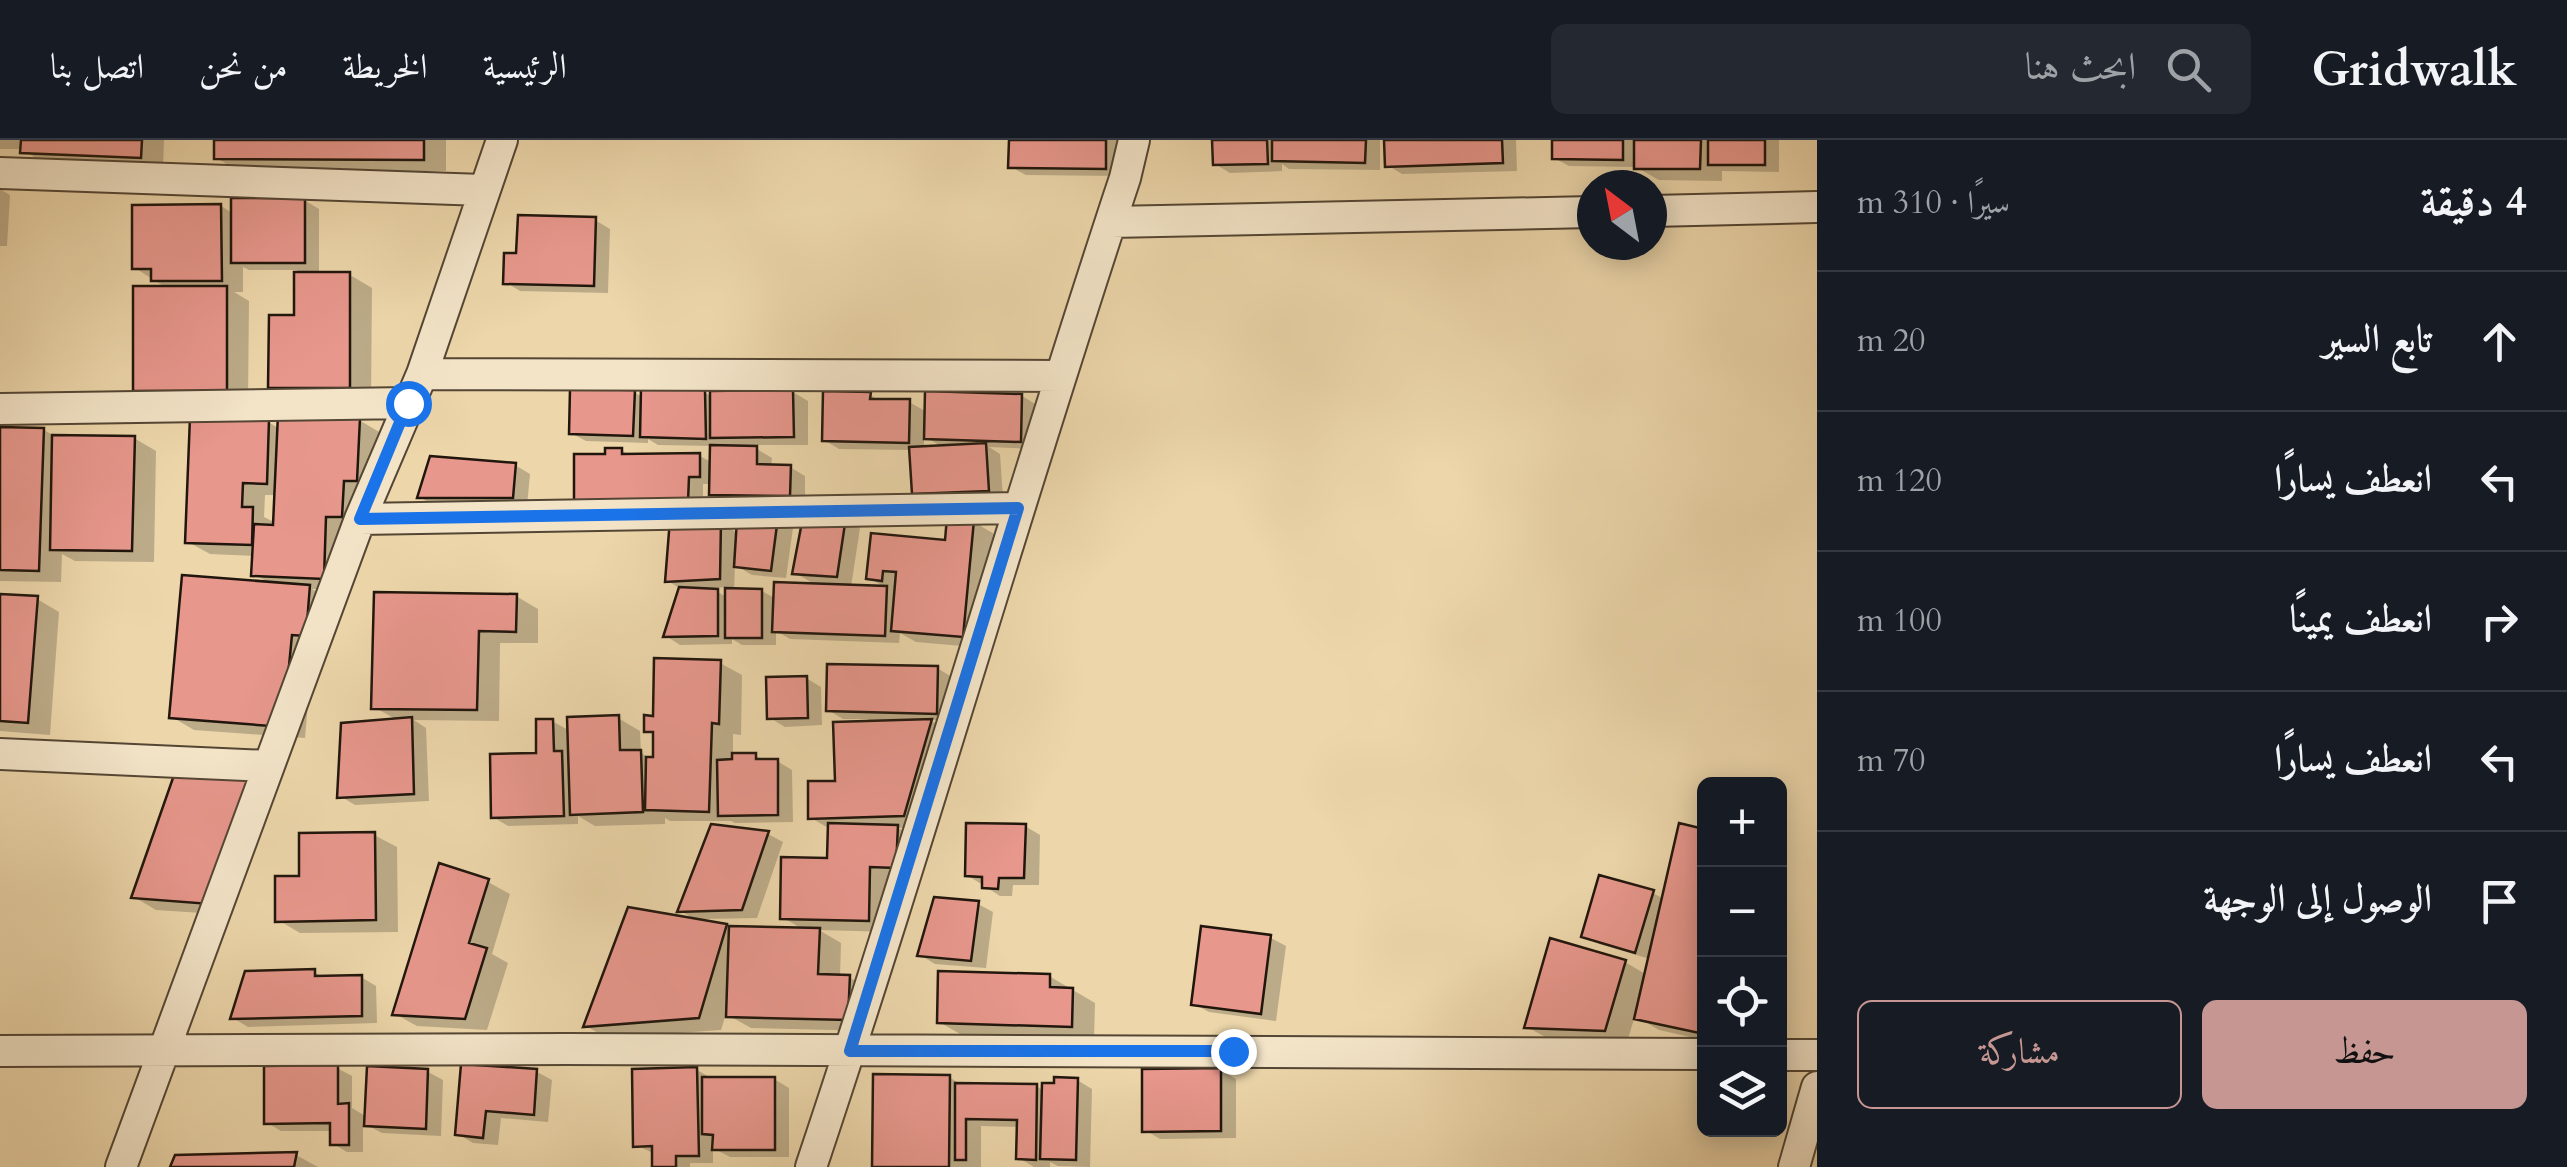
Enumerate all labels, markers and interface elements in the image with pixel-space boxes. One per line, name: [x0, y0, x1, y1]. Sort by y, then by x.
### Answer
search box: [1551, 24, 2251, 114]
text: Gridwalk: [2311, 37, 2517, 102]
text: ابحث هنا: [2025, 41, 2136, 93]
icon: search: [2161, 42, 2216, 97]
text: اتصل بنا: [50, 43, 144, 91]
text: من نحن: [199, 43, 288, 91]
text: الخريطة: [343, 43, 428, 91]
text: الرئيسية: [483, 43, 567, 91]
north arrow: [1577, 170, 1667, 260]
text: 4 دقيقة: [2421, 173, 2527, 230]
text: سيرًا · 310 m: [1857, 181, 2010, 225]
text: تابع السير: [2323, 313, 2432, 365]
icon: ahead: [2472, 314, 2527, 369]
text: 20 m: [1857, 319, 1925, 363]
route start: [386, 381, 432, 427]
text: انعطف يسارًا: [2274, 453, 2432, 505]
icon: left: [2472, 454, 2527, 509]
text: 120 m: [1857, 459, 1942, 503]
text: انعطف يمينًا: [2289, 593, 2432, 645]
icon: right: [2472, 594, 2527, 649]
text: 100 m: [1857, 599, 1942, 643]
text: انعطف يسارًا: [2274, 733, 2432, 785]
icon: left: [2472, 734, 2527, 789]
text: 70 m: [1857, 739, 1925, 783]
map controls: [1697, 777, 1787, 1137]
button: +: [1697, 777, 1787, 867]
button: −: [1697, 867, 1787, 957]
text: الوصول إلى الوجهة: [2203, 873, 2432, 925]
icon: arrive: [2472, 874, 2527, 929]
button: locate: [1697, 957, 1787, 1047]
button: مشاركة: [1857, 1000, 2182, 1109]
button: حفظ: [2202, 1000, 2527, 1109]
route end: [1211, 1029, 1257, 1075]
button: layers: [1697, 1047, 1787, 1137]

